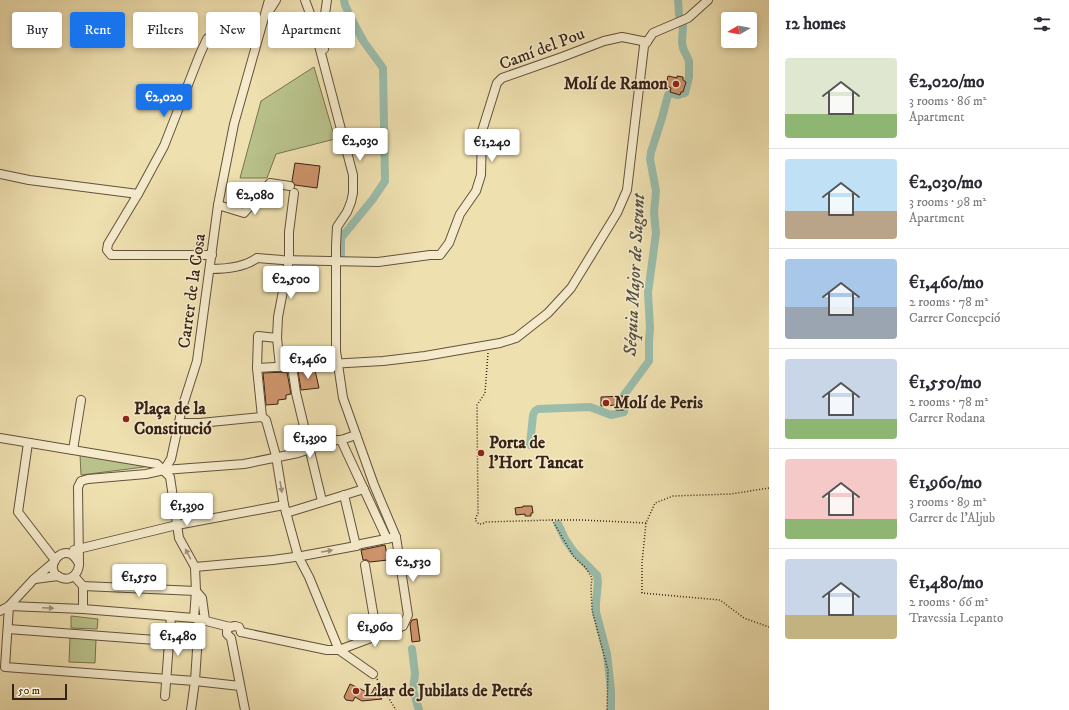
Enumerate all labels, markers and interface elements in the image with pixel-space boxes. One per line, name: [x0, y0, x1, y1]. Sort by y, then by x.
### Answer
chip: Buy: [12, 12, 62, 48]
chip: Rent: [70, 12, 125, 48]
chip: Filters: [133, 12, 198, 48]
chip: New: [206, 12, 260, 48]
chip: Apartment: [268, 12, 355, 48]
north arrow: [721, 12, 757, 48]
map controls: [721, 12, 757, 48]
text: 12 homes: [785, 13, 846, 35]
icon: filters: [1031, 13, 1053, 35]
street label: Camí del Pou: [496, 23, 588, 75]
text: €2,020/mo: [909, 71, 984, 93]
place label: Molí de Ramon: [564, 73, 668, 95]
icon: home: [817, 74, 865, 122]
marker: Molí de Ramon: [671, 79, 681, 89]
pin: €2,020: [131, 84, 197, 118]
text: €2,020: [145, 89, 183, 105]
text: 3 rooms · 86 m²: [909, 93, 987, 109]
text: Apartment: [909, 109, 964, 125]
pin: €2,030: [327, 128, 393, 162]
pin: €1,240: [459, 129, 525, 163]
text: €2,030: [342, 133, 378, 149]
text: €1,240: [474, 134, 510, 150]
text: €2,030/mo: [909, 172, 982, 194]
icon: home: [817, 175, 865, 223]
pin: €2,080: [222, 182, 288, 216]
text: €2,080: [236, 187, 274, 203]
water label: Séquia Major de Sagunt: [620, 192, 650, 358]
text: 3 rooms · 98 m²: [909, 194, 986, 210]
text: Apartment: [909, 210, 964, 226]
street label: Carrer de la Cosa: [173, 231, 211, 350]
pin: €2,500: [258, 266, 324, 300]
text: €2,500: [272, 271, 310, 287]
text: €1,460/mo: [909, 272, 984, 294]
icon: home: [817, 275, 865, 323]
text: 2 rooms · 78 m²: [909, 294, 988, 310]
text: Carrer Concepció: [909, 310, 1000, 326]
pin: €1,460: [275, 346, 341, 380]
text: €1,460: [289, 351, 327, 367]
text: €1,550/mo: [909, 372, 981, 394]
icon: home: [817, 375, 865, 423]
place label: Molí de Peris: [614, 392, 703, 414]
text: 2 rooms · 78 m²: [909, 394, 988, 410]
place label: Plaça de la Constitució: [134, 398, 212, 440]
marker: Molí de Peris: [601, 398, 611, 408]
text: Carrer Rodana: [909, 410, 985, 426]
marker: Plaça de la Constitució: [121, 414, 131, 424]
pin: €1,390: [277, 425, 343, 459]
text: €1,390: [293, 430, 327, 446]
place label: Porta de l'Hort Tancat: [488, 432, 584, 474]
marker: Porta de l'Hort Tancat: [476, 448, 486, 458]
text: €1,960/mo: [909, 472, 982, 494]
icon: home: [817, 475, 865, 523]
one-way arrow: [278, 481, 284, 493]
pin: €1,390: [154, 493, 220, 527]
text: 3 rooms · 89 m²: [909, 494, 986, 510]
text: €1,390: [170, 498, 204, 514]
text: Carrer de l'Aljub: [909, 510, 995, 526]
one-way arrow: [184, 548, 191, 560]
one-way arrow: [321, 548, 333, 554]
pin: €2,530: [380, 549, 446, 583]
text: €2,530: [395, 554, 431, 570]
pin: €1,550: [106, 564, 172, 598]
text: €1,550: [121, 569, 157, 585]
text: €1,480/mo: [909, 572, 983, 594]
icon: home: [817, 575, 865, 623]
text: 2 rooms · 66 m²: [909, 594, 988, 610]
one-way arrow: [42, 605, 55, 611]
text: Travessia Lepanto: [909, 610, 1003, 626]
pin: €1,960: [342, 614, 408, 648]
text: €1,960: [357, 619, 393, 635]
pin: €1,480: [145, 623, 211, 657]
text: €1,480: [159, 628, 197, 644]
place label: Llar de Jubilats de Petrés: [364, 680, 533, 702]
scale bar: [12, 682, 67, 701]
text: 50 m: [18, 684, 40, 698]
marker: Llar de Jubilats de Petrés: [351, 686, 361, 696]

